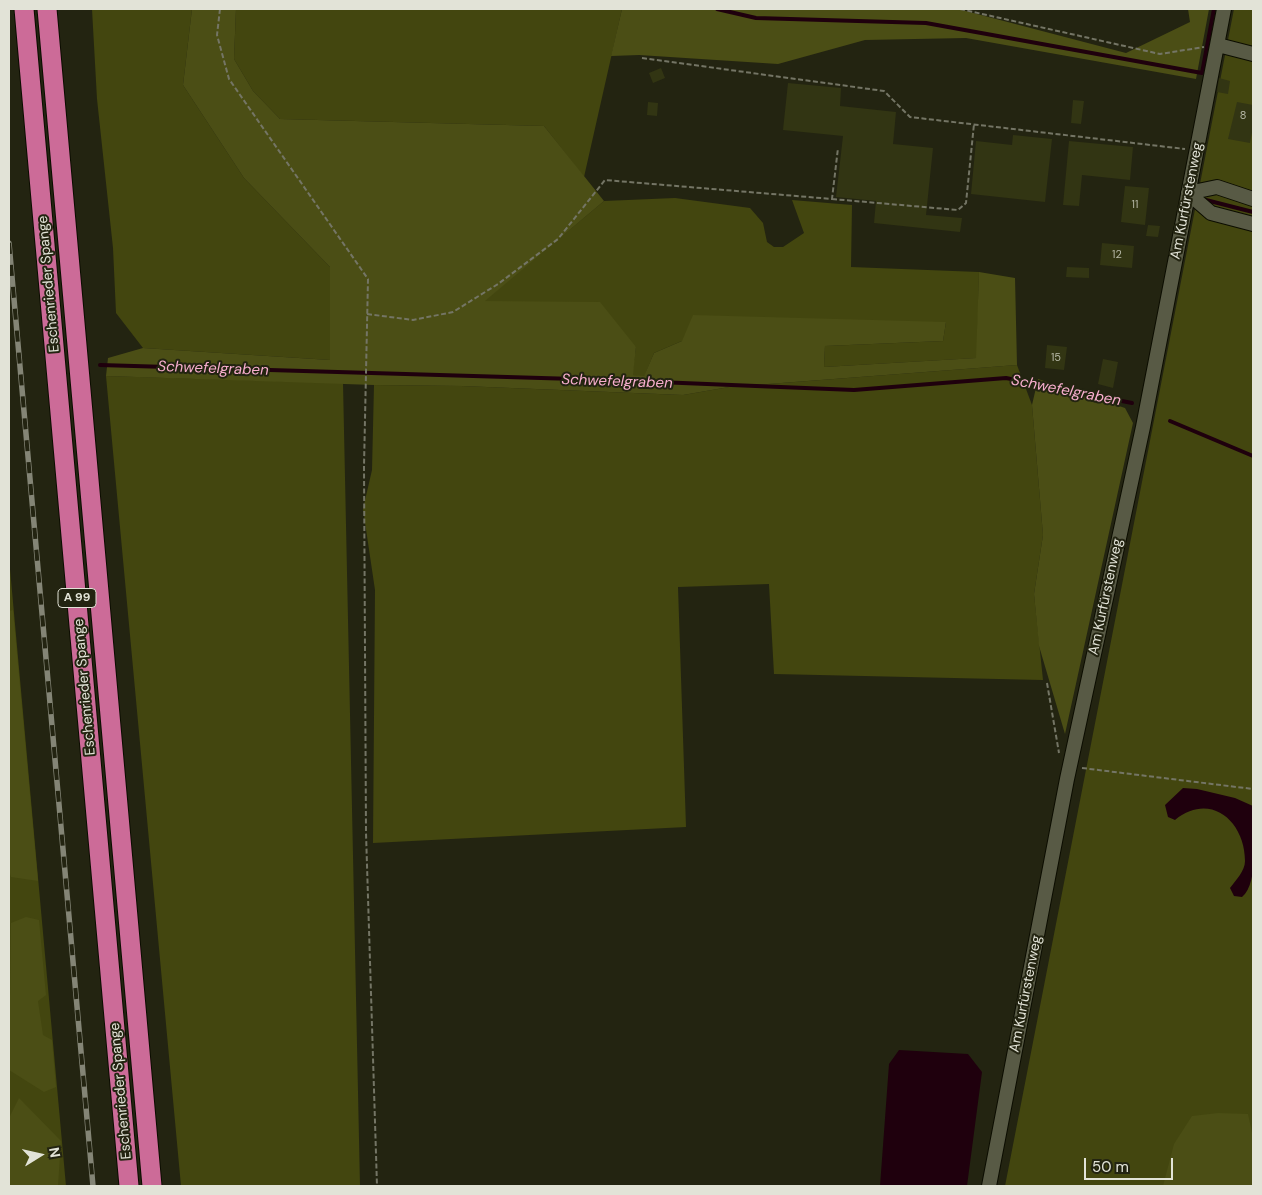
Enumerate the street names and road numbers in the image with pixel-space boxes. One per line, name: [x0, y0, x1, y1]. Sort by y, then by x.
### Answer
street label: Am Kurfürstenweg: [1167, 141, 1207, 261]
street label: Eschenrieder Spange: [35, 215, 63, 353]
street label: Am Kurfürstenweg: [1085, 537, 1127, 657]
road number: A 99: [58, 588, 96, 608]
street label: Eschenrieder Spange: [71, 618, 99, 756]
street label: Am Kurfürstenweg: [1006, 934, 1046, 1054]
street label: Eschenrieder Spange: [107, 1022, 135, 1160]

